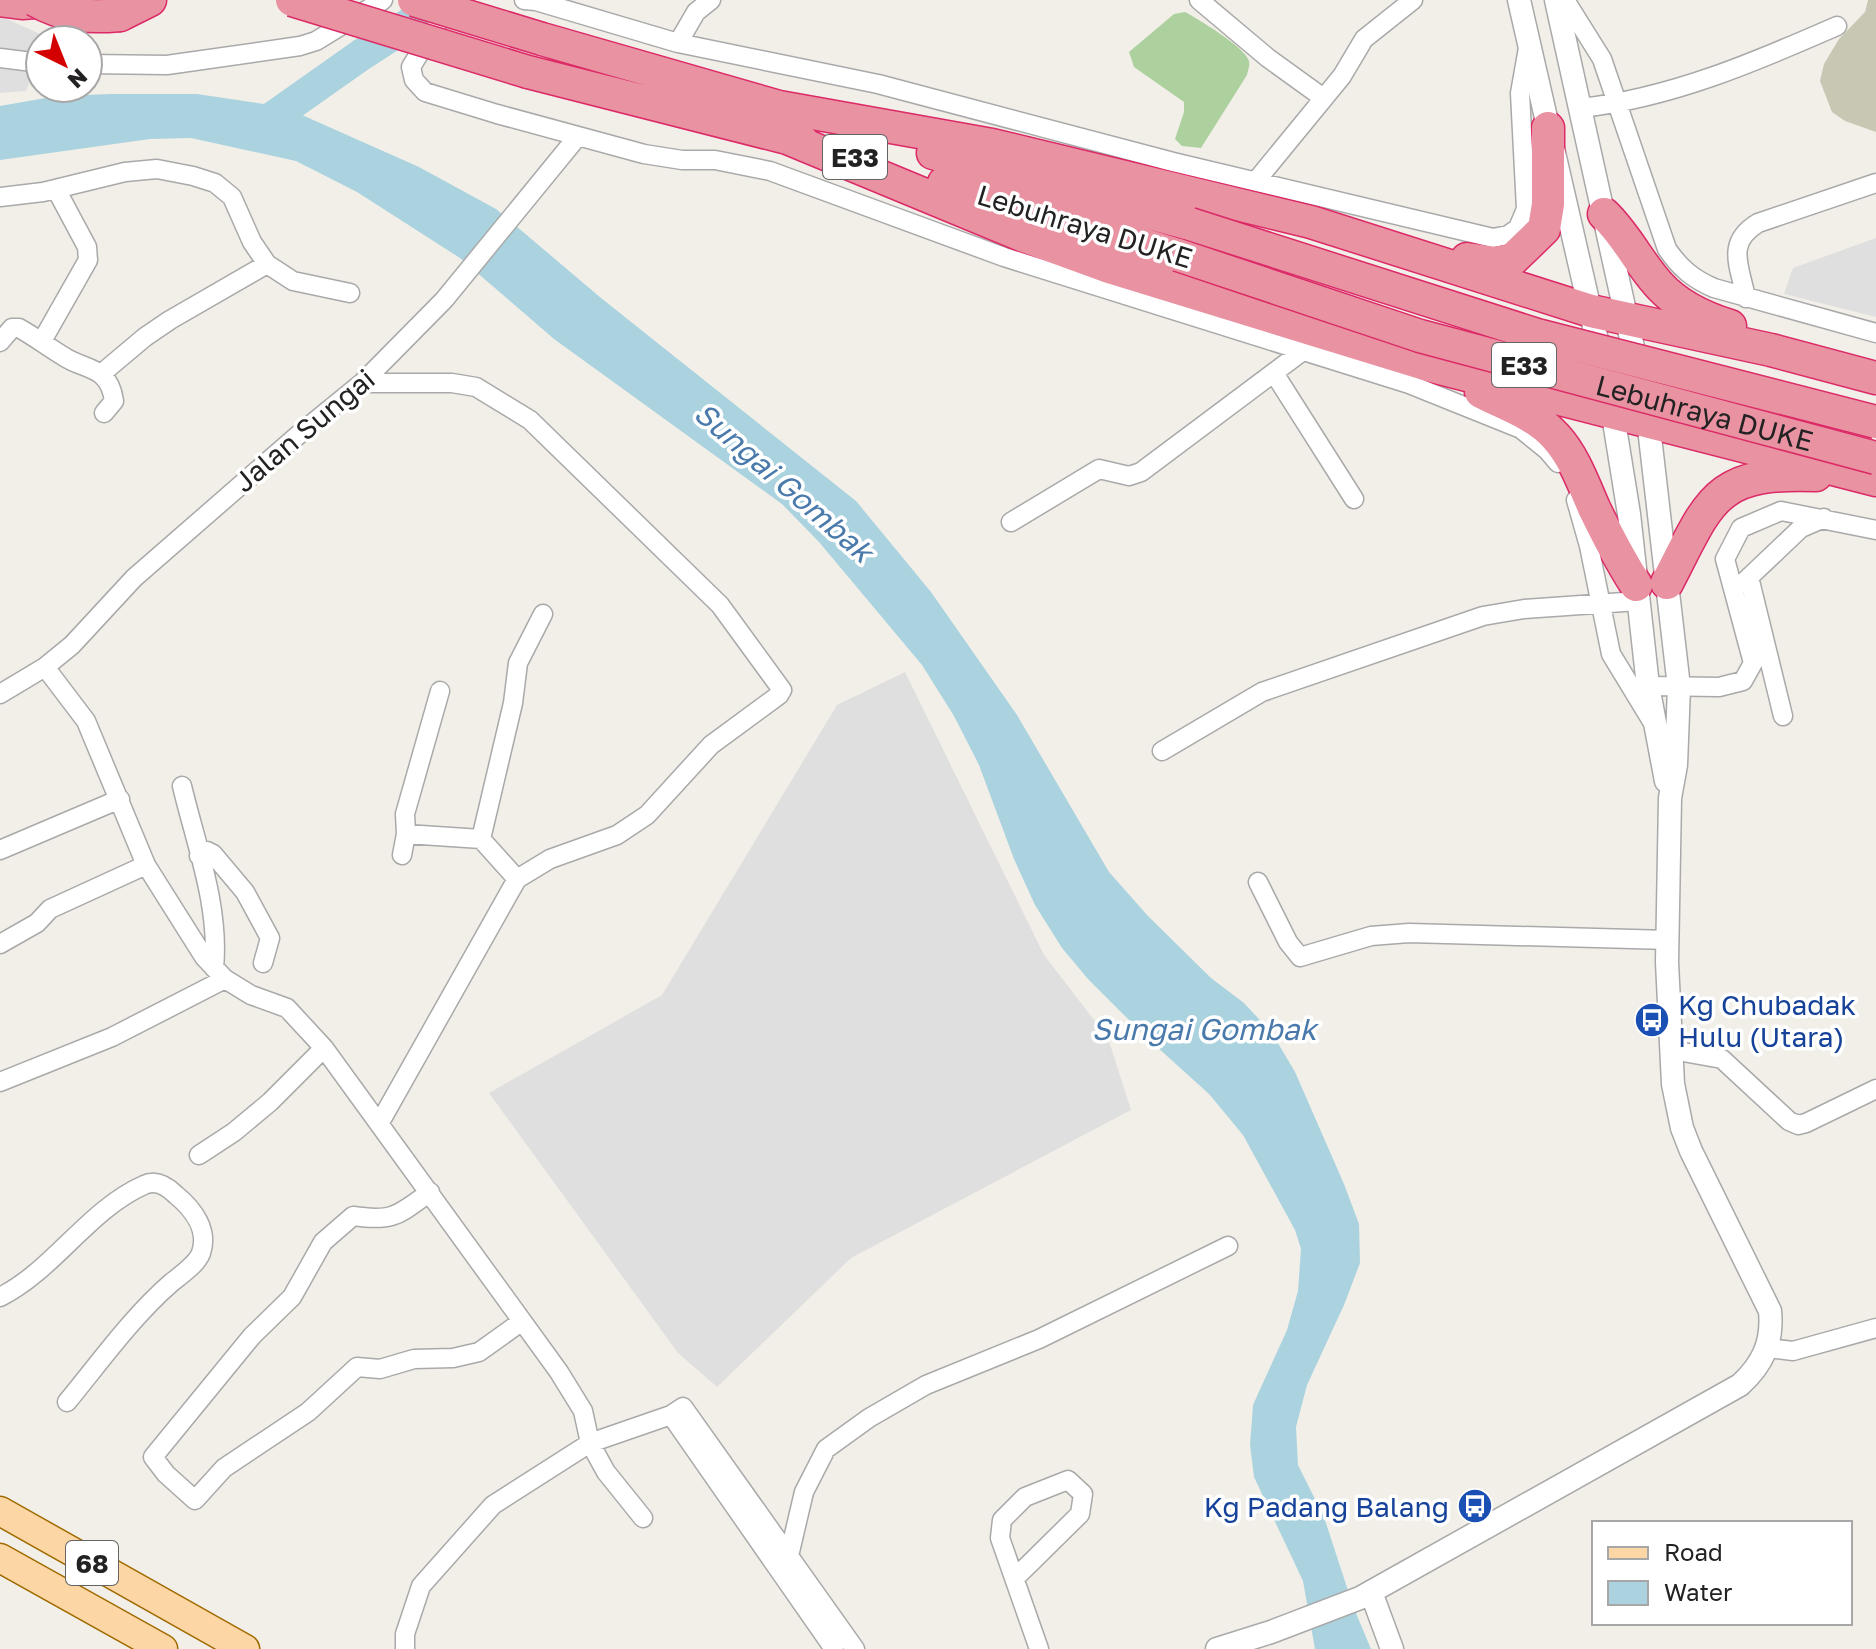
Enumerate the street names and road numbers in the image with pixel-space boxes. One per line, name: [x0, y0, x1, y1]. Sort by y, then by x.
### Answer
road number: E33: [823, 135, 887, 179]
street label: Lebuhraya DUKE: [973, 178, 1197, 274]
road number: E33: [1492, 343, 1556, 387]
street label: Jalan Sungai: [227, 362, 381, 498]
street label: Lebuhraya DUKE: [1593, 367, 1817, 457]
road number: 68: [66, 1541, 118, 1585]

